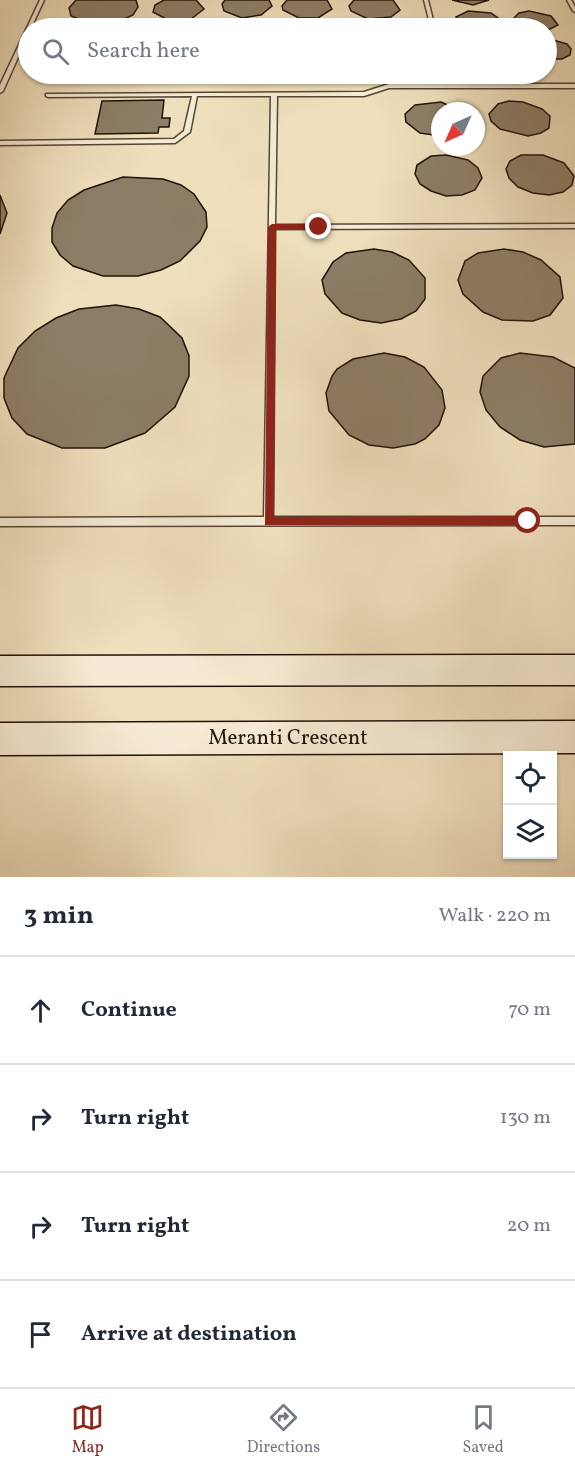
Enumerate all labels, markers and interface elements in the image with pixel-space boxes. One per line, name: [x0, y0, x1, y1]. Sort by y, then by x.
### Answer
search box: [18, 18, 557, 84]
icon: search: [39, 35, 72, 68]
text: Search here: [87, 36, 200, 67]
north arrow: [431, 102, 485, 156]
route end: [305, 213, 331, 239]
route start: [514, 507, 540, 533]
street label: Meranti Crescent: [208, 724, 368, 753]
map controls: [503, 751, 557, 859]
button: locate: [503, 751, 557, 805]
button: layers: [503, 805, 557, 859]
text: 3 min: [24, 898, 94, 934]
text: Walk · 220 m: [439, 902, 551, 930]
icon: ahead: [24, 994, 57, 1027]
text: Continue: [81, 995, 177, 1026]
text: 70 m: [508, 996, 551, 1024]
icon: right: [24, 1102, 57, 1135]
text: Turn right: [81, 1103, 189, 1134]
text: 130 m: [500, 1104, 551, 1132]
icon: right: [24, 1210, 57, 1243]
text: Turn right: [81, 1211, 189, 1242]
text: 20 m: [507, 1212, 551, 1240]
icon: arrive: [24, 1318, 57, 1351]
text: Arrive at destination: [81, 1319, 297, 1350]
tab: Map: [71, 1401, 104, 1459]
tab: Directions: [247, 1401, 320, 1459]
tab: Saved: [463, 1401, 504, 1459]

